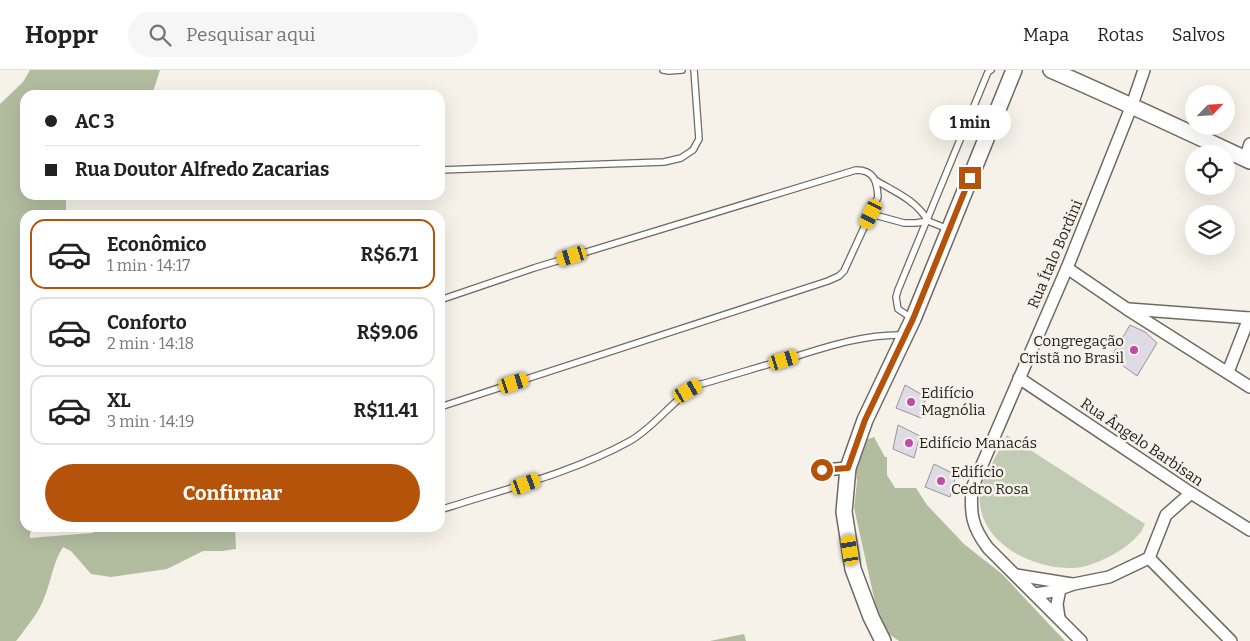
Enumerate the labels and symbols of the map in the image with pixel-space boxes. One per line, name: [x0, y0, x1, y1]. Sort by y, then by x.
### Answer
north arrow: [1185, 85, 1235, 135]
callout: 1 min: [929, 106, 1011, 140]
route end: [959, 167, 981, 189]
street label: Rua Ítalo Bordini: [1024, 196, 1086, 311]
car: [857, 197, 884, 231]
car: [555, 244, 588, 268]
place label: Congregação Cristã no Brasil: [1019, 332, 1124, 367]
marker: Congregação Cristã no Brasil: [1128, 344, 1140, 356]
car: [767, 348, 800, 372]
car: [497, 371, 530, 395]
car: [671, 377, 704, 405]
place label: Edifício Magnólia: [921, 384, 985, 419]
street label: Rua Ângelo Barbisan: [1077, 394, 1207, 490]
marker: Edifício Magnólia: [905, 396, 917, 408]
place label: Edifício Manacás: [919, 434, 1037, 452]
marker: Edifício Manacás: [903, 437, 915, 449]
route start: [811, 459, 833, 481]
place label: Edifício Cedro Rosa: [951, 463, 1029, 498]
car: [509, 472, 542, 496]
marker: Edifício Cedro Rosa: [935, 475, 947, 487]
car: [840, 534, 859, 566]

